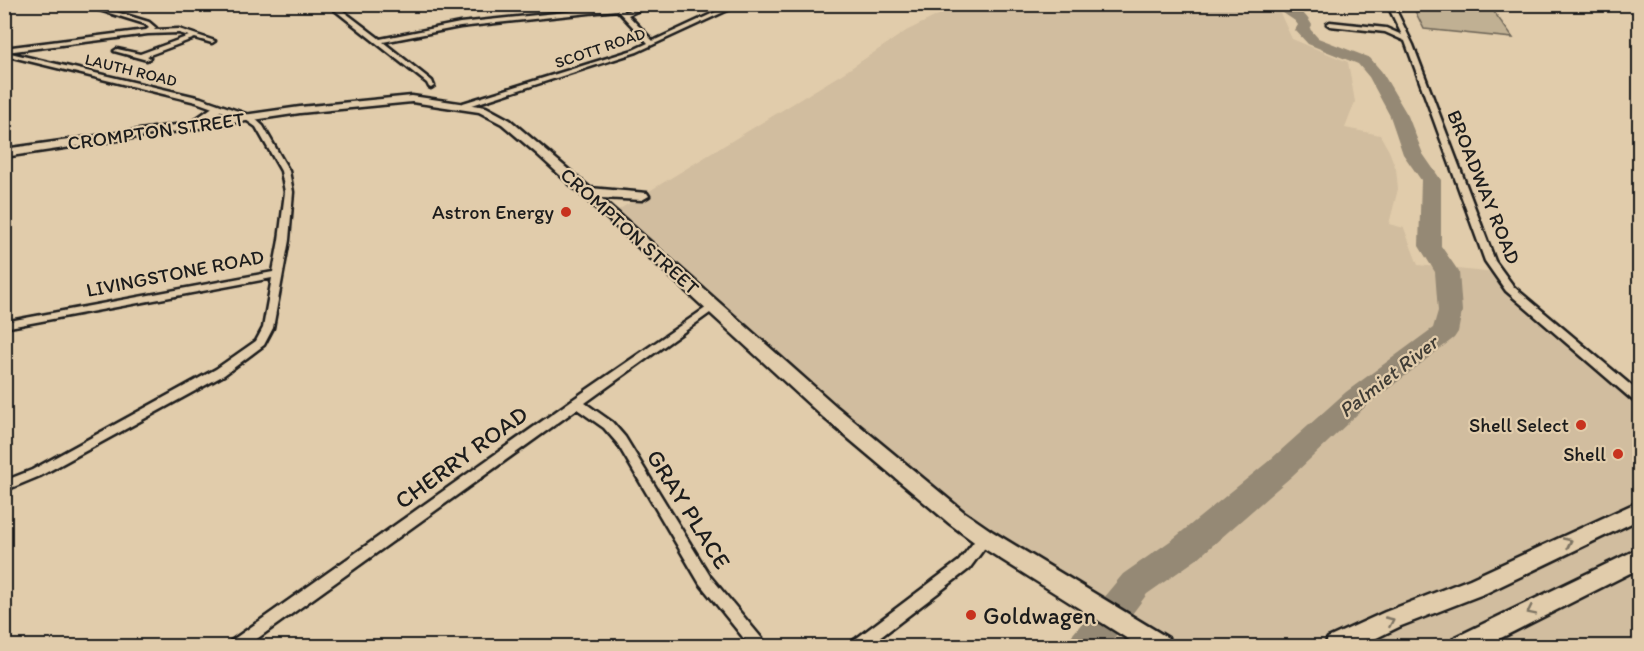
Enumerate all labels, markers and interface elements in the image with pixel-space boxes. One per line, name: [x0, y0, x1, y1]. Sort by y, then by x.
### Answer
street label: SCOTT ROAD: [552, 24, 648, 72]
street label: LAUTH ROAD: [83, 49, 179, 91]
street label: BROADWAY ROAD: [1442, 106, 1526, 268]
street label: CROMPTON STREET: [66, 107, 246, 155]
street label: CROMPTON STREET: [556, 162, 704, 300]
place label: Astron Energy: [432, 200, 555, 224]
marker: Astron Energy: [559, 205, 573, 219]
street label: LIVINGSTONE ROAD: [84, 244, 266, 302]
water label: Palmiet River: [1333, 328, 1444, 422]
street label: CHERRY ROAD: [389, 399, 533, 515]
place label: Shell Select: [1469, 413, 1569, 437]
marker: Shell Select: [1574, 418, 1588, 432]
place label: Shell: [1563, 442, 1606, 466]
street label: GRAY PLACE: [641, 444, 737, 574]
marker: Shell: [1611, 447, 1625, 461]
one-way arrow: [1561, 538, 1572, 550]
place label: Goldwagen: [983, 601, 1097, 630]
one-way arrow: [1526, 604, 1537, 616]
marker: Goldwagen: [964, 608, 978, 622]
one-way arrow: [1383, 616, 1394, 628]

